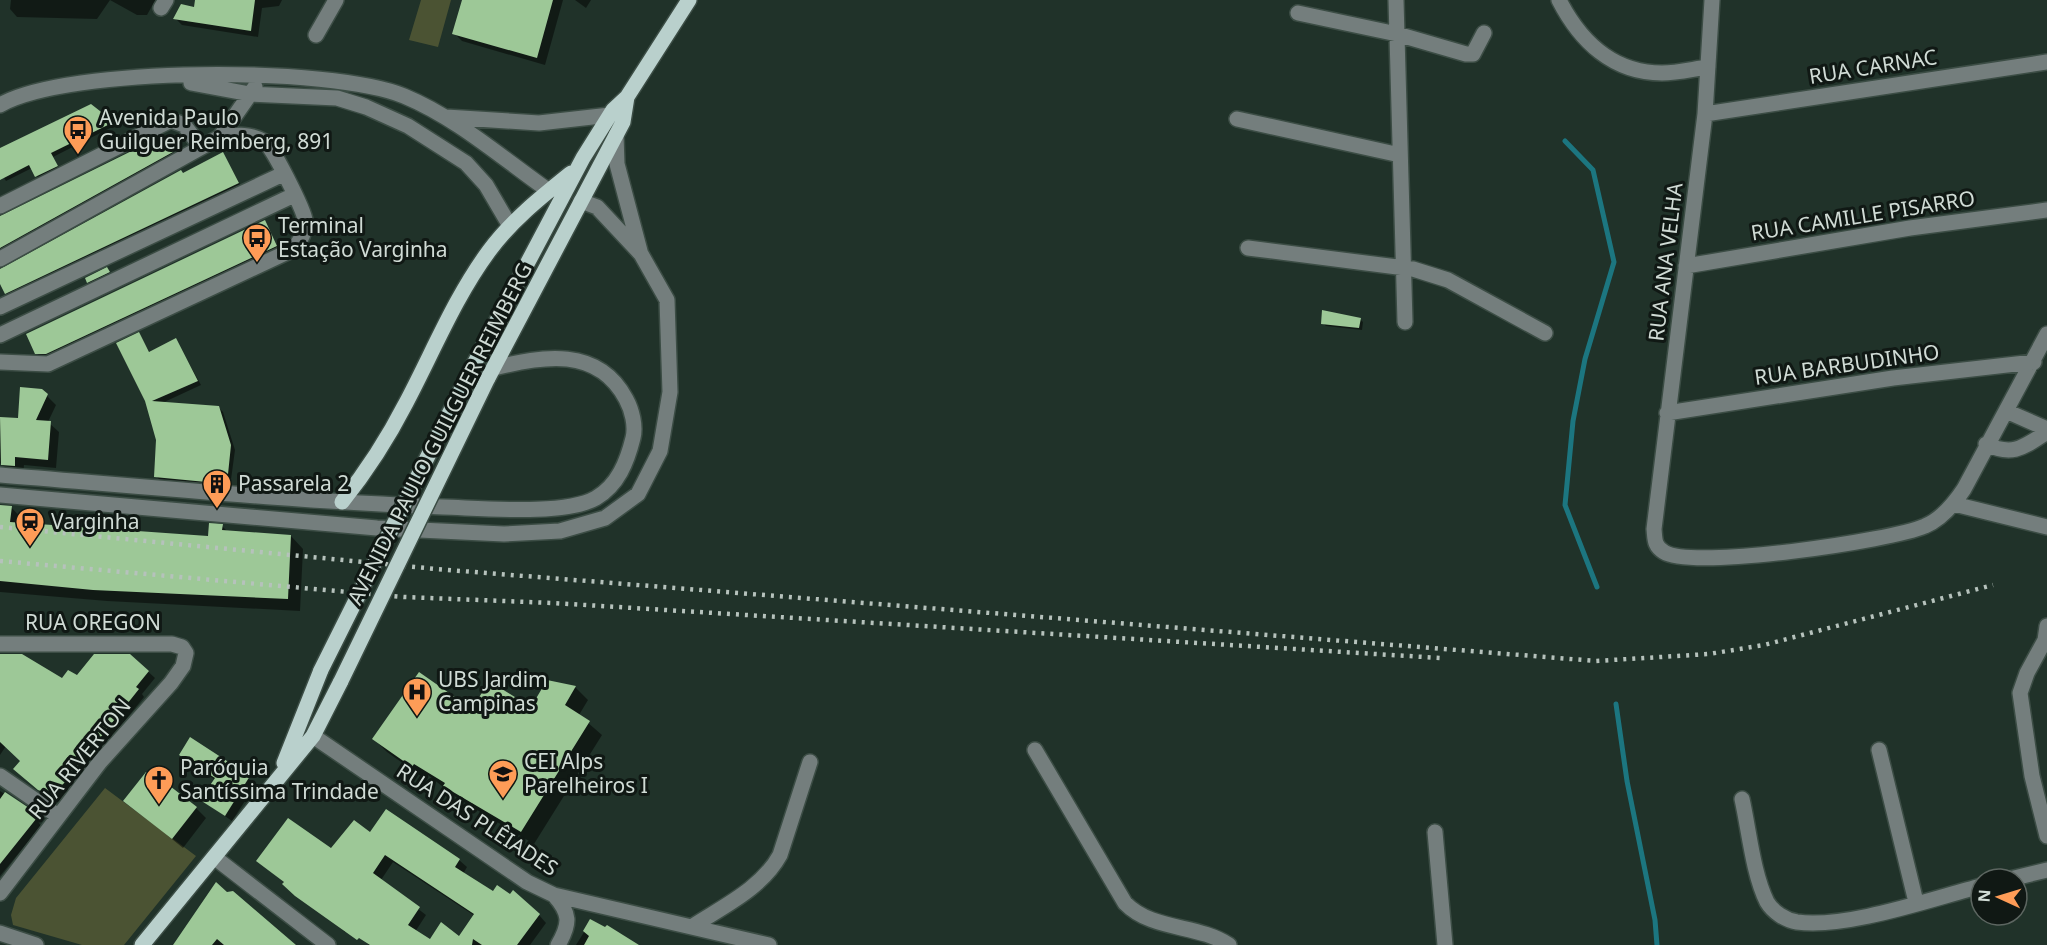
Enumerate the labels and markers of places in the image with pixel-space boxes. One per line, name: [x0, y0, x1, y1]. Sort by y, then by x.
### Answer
place label: Avenida Paulo Guilguer Reimberg, 891: [99, 103, 333, 155]
bus stop icon: Avenida Paulo Guilguer Reimberg, 891: [62, 114, 94, 156]
place label: Terminal Estação Varginha: [278, 211, 448, 263]
bus stop icon: Terminal Estação Varginha: [241, 222, 273, 264]
building icon: Passarela 2: [201, 468, 233, 510]
place label: Passarela 2: [238, 469, 349, 497]
station icon: Varginha: [14, 506, 46, 548]
place label: Varginha: [51, 507, 140, 535]
place label: UBS Jardim Campinas: [438, 665, 548, 717]
hospital icon: UBS Jardim Campinas: [401, 676, 433, 718]
place label: CEI Alps Parelheiros I: [524, 747, 648, 799]
place label: Paróquia Santíssima Trindade: [180, 753, 379, 805]
school or university icon: CEI Alps Parelheiros I: [487, 758, 519, 800]
church icon: Paróquia Santíssima Trindade: [143, 764, 175, 806]

